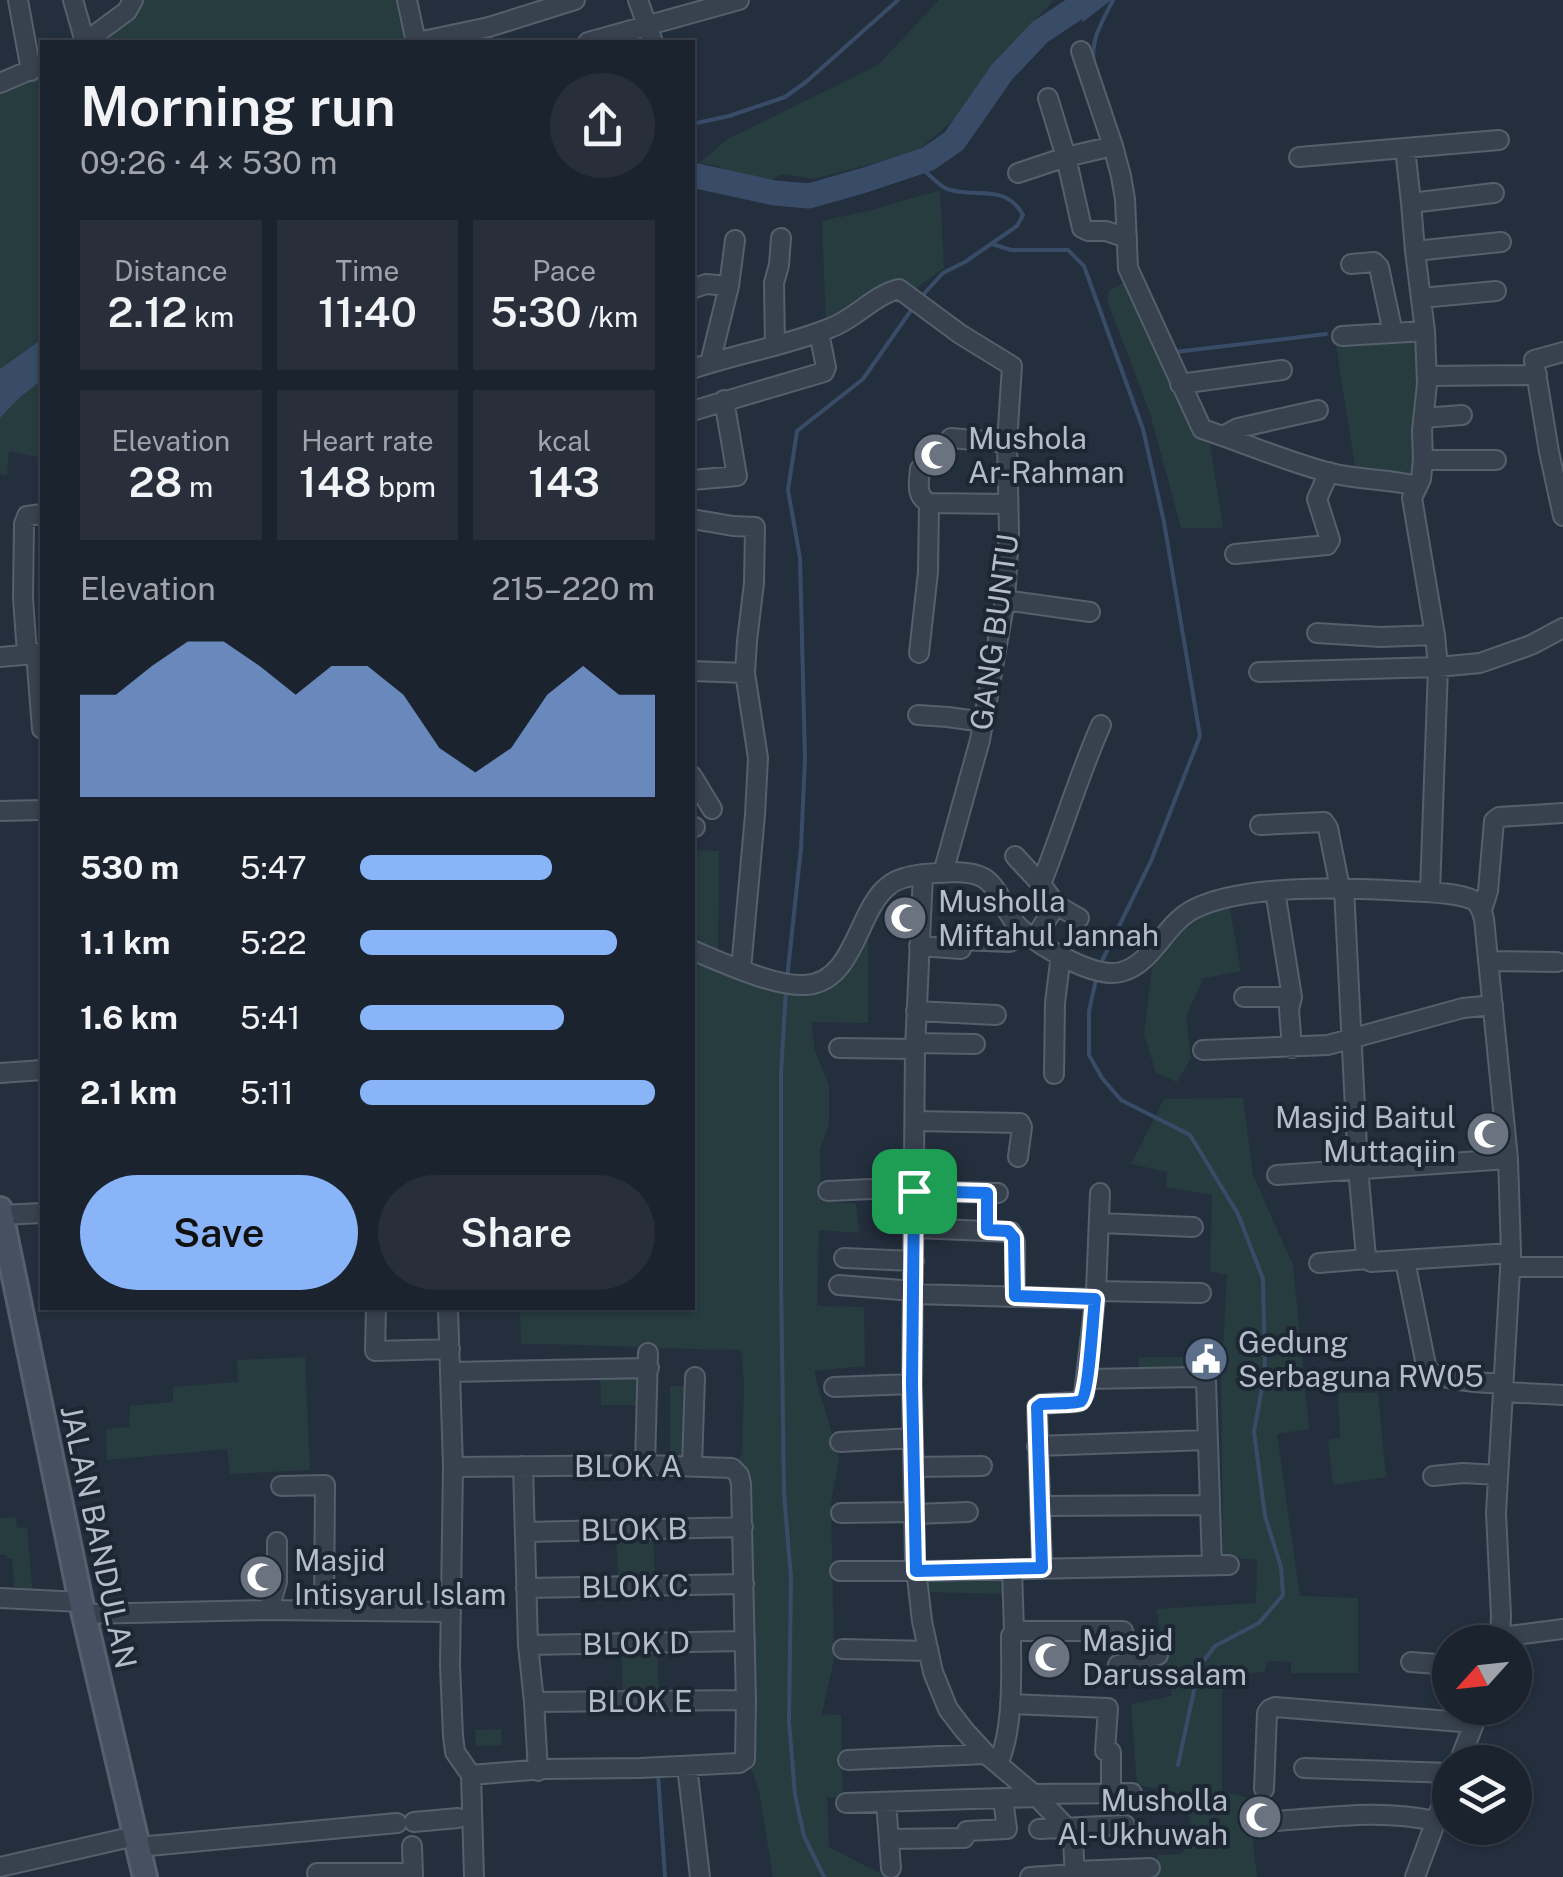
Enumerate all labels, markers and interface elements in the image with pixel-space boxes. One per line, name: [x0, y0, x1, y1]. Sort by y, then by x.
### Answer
button: share: [550, 73, 655, 178]
text: Morning run: [80, 74, 396, 138]
text: 09:26 · 4 × 530 m: [80, 144, 337, 181]
text: Distance: [114, 254, 228, 287]
text: Time: [336, 254, 399, 287]
text: Pace: [532, 254, 596, 287]
text: 2.12: [107, 287, 187, 336]
text: 11:40: [318, 287, 417, 336]
text: 5:30: [490, 287, 582, 336]
text: km: [187, 300, 234, 333]
text: /km: [582, 300, 638, 333]
place label: Mushola Ar-Rahman: [968, 420, 1125, 490]
text: Elevation: [111, 424, 230, 457]
text: Heart rate: [301, 424, 434, 457]
text: kcal: [537, 424, 591, 457]
mosque icon: Mushola Ar-Rahman: [912, 432, 958, 478]
text: 28: [128, 457, 182, 506]
text: 148: [299, 457, 371, 506]
text: 143: [528, 457, 600, 506]
text: m: [182, 470, 213, 503]
text: bpm: [371, 470, 436, 503]
street label: GANG BUNTU: [962, 532, 1026, 732]
text: Elevation: [80, 570, 216, 607]
text: 215–220 m: [491, 570, 655, 607]
text: 530 m: [80, 849, 179, 886]
text: 5:47: [240, 849, 307, 886]
place label: Musholla Miftahul Jannah: [938, 883, 1159, 953]
mosque icon: Musholla Miftahul Jannah: [882, 895, 928, 941]
text: 1.1 km: [80, 924, 170, 961]
text: 5:22: [240, 924, 307, 961]
text: 1.6 km: [80, 999, 178, 1036]
text: 5:41: [240, 999, 301, 1036]
text: 2.1 km: [80, 1074, 177, 1111]
text: 5:11: [240, 1074, 294, 1111]
place label: Masjid Baitul Muttaqiin: [1275, 1099, 1456, 1169]
mosque icon: Masjid Baitul Muttaqiin: [1465, 1111, 1511, 1157]
pin: [872, 1149, 957, 1234]
icon: arrive: [887, 1164, 942, 1219]
button: Save: [80, 1175, 358, 1290]
button: Share: [378, 1175, 655, 1290]
place label: Gedung Serbaguna RW05: [1238, 1324, 1484, 1394]
public building icon: Gedung Serbaguna RW05: [1183, 1336, 1229, 1382]
street label: JALAN BANDULAN: [54, 1402, 144, 1672]
street label: BLOK A: [574, 1448, 682, 1484]
street label: BLOK B: [580, 1510, 688, 1548]
place label: Masjid Intisyarul Islam: [294, 1542, 507, 1612]
mosque icon: Masjid Intisyarul Islam: [238, 1554, 284, 1600]
street label: BLOK C: [581, 1567, 689, 1605]
place label: Masjid Darussalam: [1082, 1622, 1247, 1692]
street label: BLOK D: [582, 1624, 690, 1662]
north arrow: [1432, 1625, 1532, 1725]
map controls: [1432, 1625, 1532, 1845]
mosque icon: Masjid Darussalam: [1026, 1634, 1072, 1680]
street label: BLOK E: [587, 1683, 693, 1719]
button: layers: [1432, 1745, 1532, 1845]
place label: Musholla Al-Ukhuwah: [1057, 1782, 1228, 1852]
mosque icon: Musholla Al-Ukhuwah: [1237, 1794, 1283, 1840]

